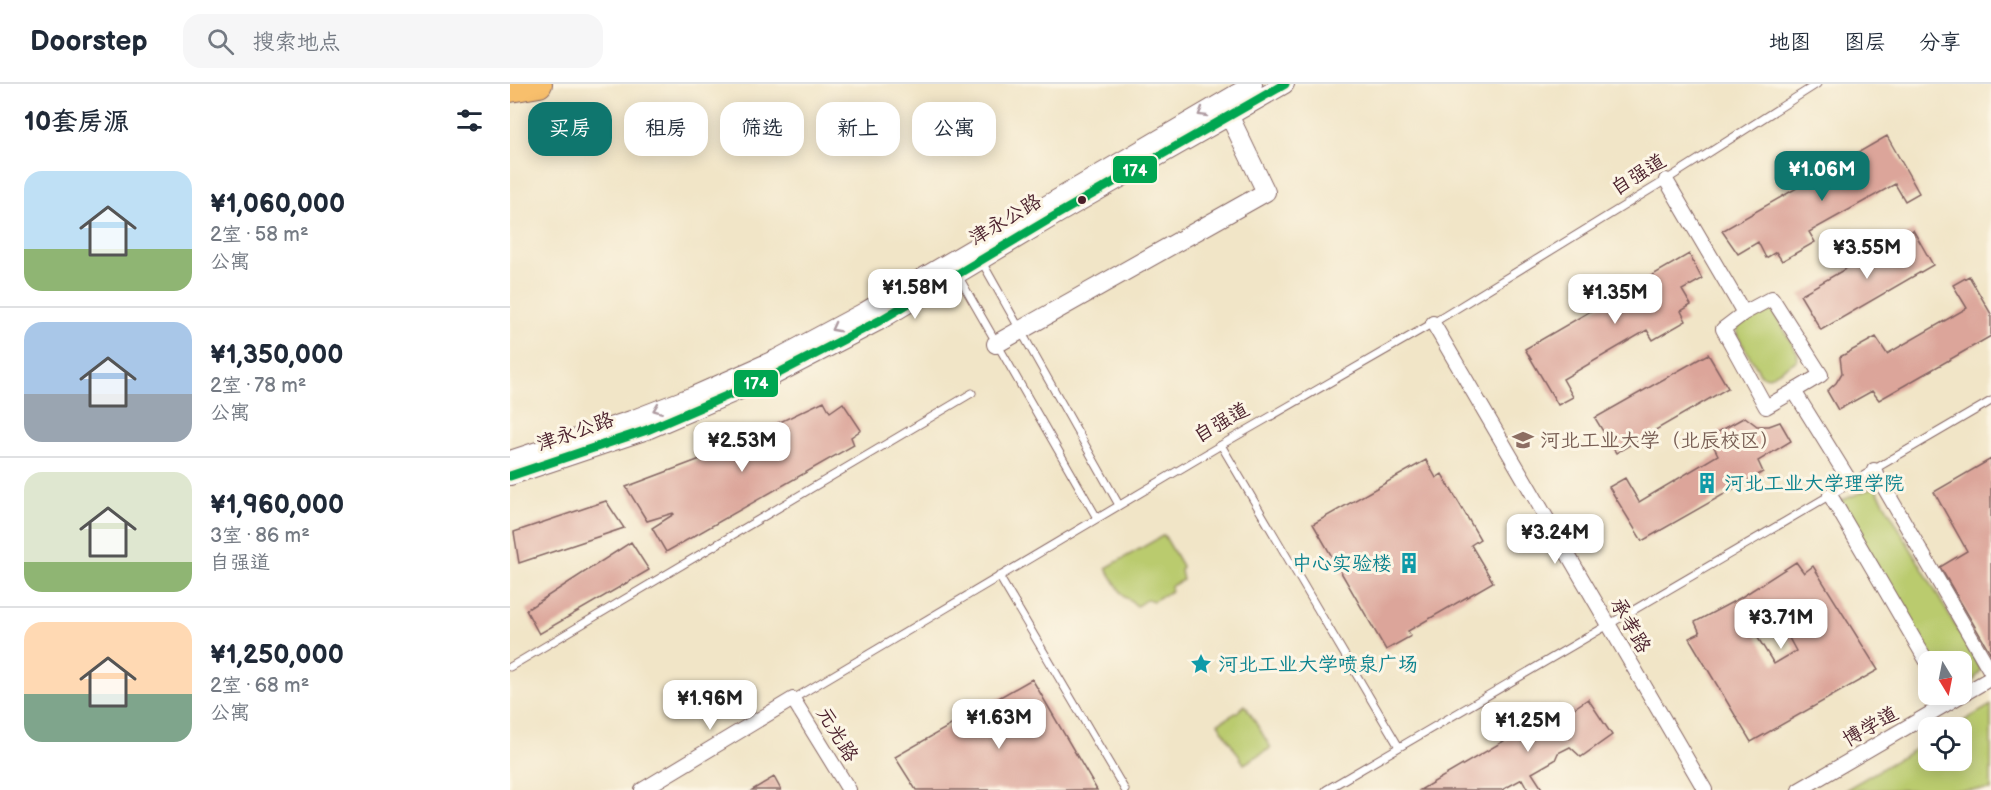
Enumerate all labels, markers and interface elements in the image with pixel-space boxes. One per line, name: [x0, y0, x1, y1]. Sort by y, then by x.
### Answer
search box: [183, 14, 603, 68]
text: Doorstep: [30, 25, 147, 58]
icon: search: [204, 25, 237, 58]
text: 搜索地点: [252, 29, 340, 56]
text: 地图: [1769, 30, 1811, 55]
text: 图层: [1844, 30, 1886, 55]
text: 分享: [1919, 30, 1961, 55]
chip: 买房: [528, 102, 612, 156]
chip: 租房: [624, 102, 708, 156]
chip: 筛选: [720, 102, 804, 156]
chip: 新上: [816, 102, 900, 156]
chip: 公寓: [912, 102, 996, 156]
icon: filters: [453, 104, 486, 137]
one-way arrow: [1198, 106, 1208, 117]
text: 10套房源: [24, 107, 129, 138]
street label: 自强道: [1607, 149, 1670, 201]
pin: ¥1.06M: [1773, 151, 1871, 202]
line badge: 174: [1112, 155, 1158, 184]
text: ¥1.06M: [1789, 158, 1855, 182]
text: 174: [1123, 162, 1148, 181]
street label: 津永公路: [965, 188, 1047, 251]
text: ¥1,060,000: [210, 189, 345, 220]
unlabelled marker: [1076, 194, 1088, 206]
icon: home: [72, 195, 144, 267]
text: 2室 · 58 m²: [210, 223, 309, 247]
pin: ¥3.55M: [1818, 229, 1916, 280]
text: ¥3.55M: [1833, 236, 1901, 260]
text: 公寓: [210, 250, 250, 274]
pin: ¥1.58M: [866, 269, 964, 320]
pin: ¥1.35M: [1566, 274, 1664, 325]
text: ¥1.58M: [882, 276, 948, 300]
text: ¥1.35M: [1582, 281, 1648, 305]
one-way arrow: [830, 321, 841, 332]
text: ¥1,350,000: [210, 340, 343, 371]
icon: home: [72, 346, 144, 418]
line badge: 174: [733, 369, 779, 398]
text: 2室 · 78 m²: [210, 374, 306, 398]
text: 174: [744, 375, 769, 394]
street label: 自强道: [1190, 397, 1253, 448]
text: 公寓: [210, 401, 250, 425]
one-way arrow: [653, 402, 663, 415]
street label: 津永公路: [534, 407, 618, 456]
pin: ¥2.53M: [693, 422, 791, 473]
school or university icon: 河北工业大学（北辰校区）: [1511, 428, 1535, 452]
text: ¥2.53M: [707, 429, 777, 453]
place label: 河北工业大学（北辰校区）: [1540, 429, 1780, 453]
building icon: 河北工业大学理学院: [1695, 471, 1719, 495]
place label: 河北工业大学理学院: [1724, 472, 1904, 496]
text: ¥1,960,000: [210, 490, 344, 521]
icon: home: [72, 496, 144, 568]
pin: ¥3.24M: [1506, 514, 1604, 565]
text: ¥3.24M: [1521, 521, 1589, 545]
text: 3室 · 86 m²: [210, 524, 310, 548]
text: 自强道: [210, 551, 270, 575]
building icon: 中心实验楼: [1397, 551, 1421, 575]
place label: 中心实验楼: [1292, 552, 1392, 576]
street label: 承孝路: [1605, 594, 1656, 658]
pin: ¥3.71M: [1732, 599, 1830, 650]
text: ¥3.71M: [1748, 606, 1814, 630]
text: ¥1,250,000: [210, 640, 344, 671]
icon: home: [72, 646, 144, 718]
north arrow: [1918, 651, 1972, 705]
map controls: [1918, 651, 1972, 771]
place icon: 河北工业大学喷泉广场: [1189, 652, 1213, 676]
place label: 河北工业大学喷泉广场: [1218, 653, 1418, 677]
text: 2室 · 68 m²: [210, 674, 309, 698]
pin: ¥1.96M: [661, 680, 759, 731]
text: ¥1.96M: [677, 687, 743, 711]
pin: ¥1.63M: [950, 699, 1048, 750]
text: 公寓: [210, 701, 250, 725]
street label: 博学道: [1839, 701, 1902, 752]
pin: ¥1.25M: [1479, 702, 1577, 753]
street label: 元光路: [811, 703, 863, 767]
text: ¥1.63M: [966, 706, 1032, 730]
text: ¥1.25M: [1495, 709, 1561, 733]
button: locate: [1918, 717, 1972, 771]

